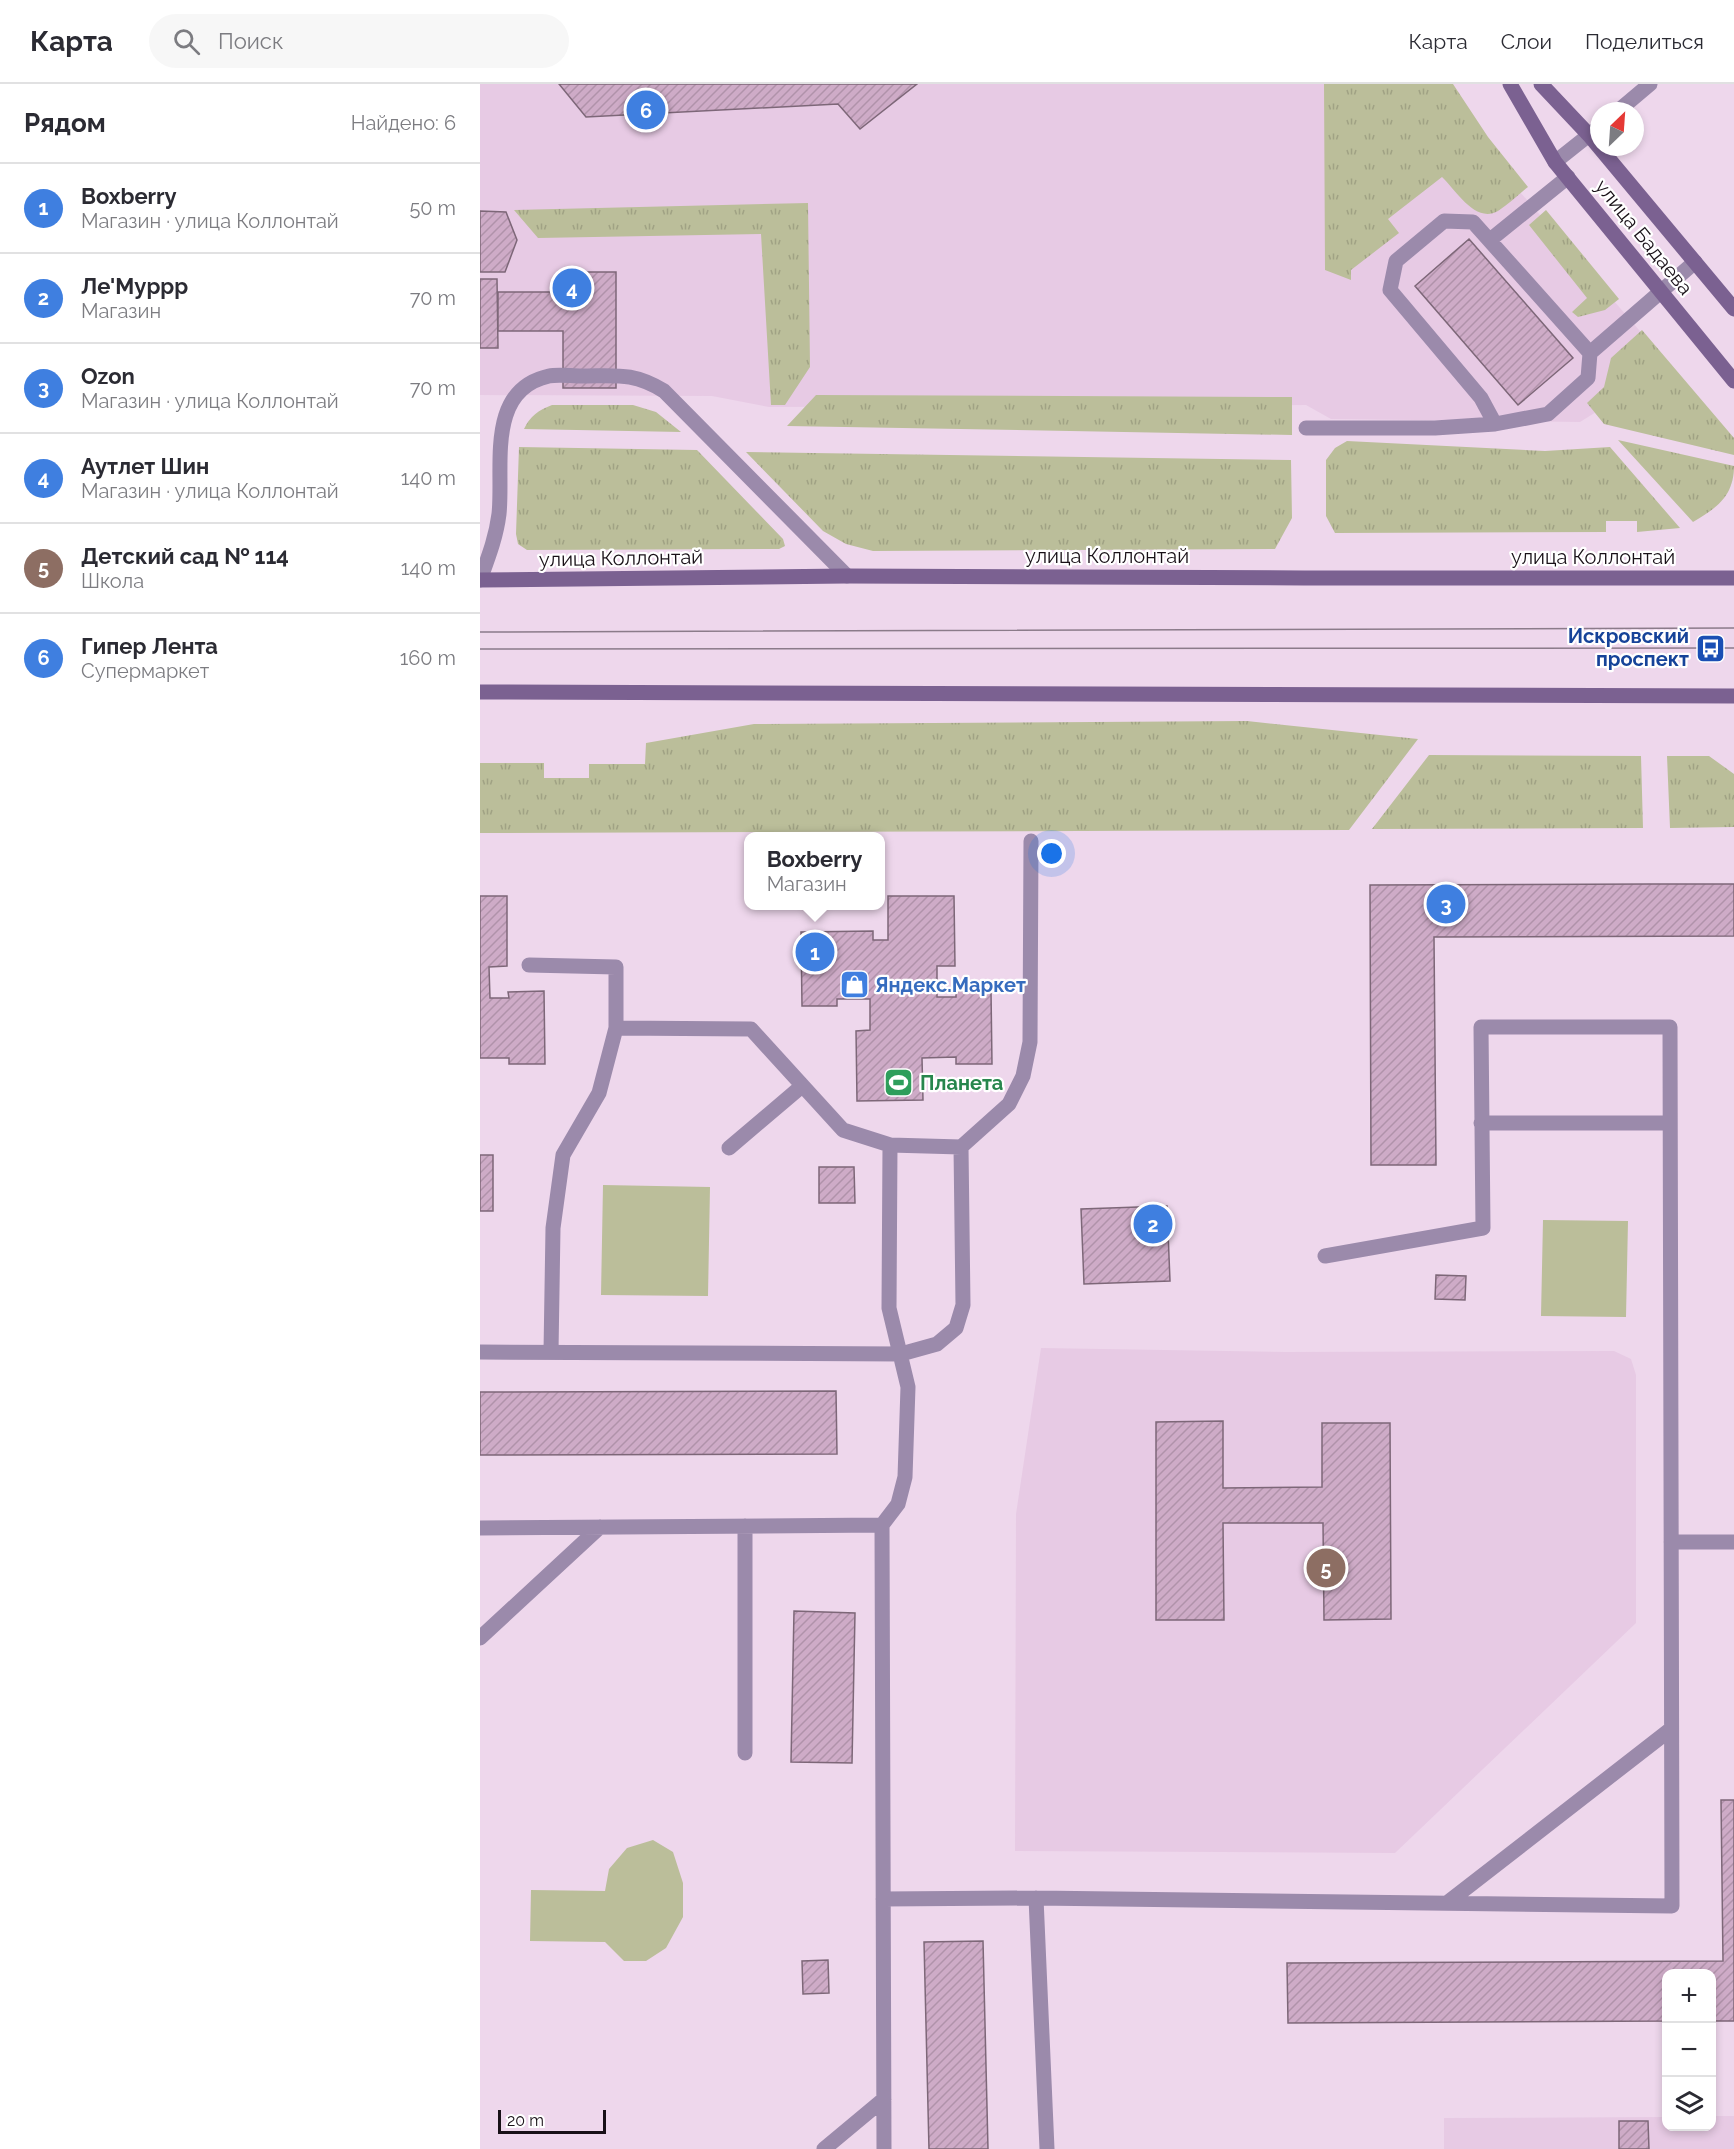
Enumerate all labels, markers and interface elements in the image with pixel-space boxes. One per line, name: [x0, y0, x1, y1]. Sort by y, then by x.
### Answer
search box: [149, 14, 569, 68]
text: Карта: [30, 25, 113, 58]
icon: search: [170, 25, 203, 58]
text: Поиск: [218, 28, 283, 54]
text: Карта: [1409, 29, 1468, 54]
text: Слои: [1501, 29, 1552, 54]
text: Поделиться: [1585, 29, 1704, 54]
pin: 6: [626, 87, 666, 132]
north arrow: [1590, 102, 1644, 156]
text: Рядом: [24, 108, 106, 138]
text: Найдено: 6: [351, 111, 456, 135]
street label: улица Бадаева: [1590, 174, 1698, 300]
text: Boxberry: [81, 183, 177, 209]
text: 1: [39, 196, 48, 220]
text: 50 m: [409, 196, 456, 220]
text: Магазин · улица Коллонтай: [81, 209, 339, 233]
pin: 4: [552, 266, 592, 310]
text: Ле'Муррр: [81, 273, 188, 299]
text: 2: [38, 286, 49, 310]
text: 70 m: [410, 286, 456, 310]
text: Магазин: [81, 299, 161, 323]
text: Ozon: [81, 363, 135, 389]
text: 3: [38, 376, 49, 400]
text: 70 m: [410, 376, 456, 400]
text: Магазин · улица Коллонтай: [81, 389, 339, 413]
text: Аутлет Шин: [81, 453, 209, 479]
text: 4: [38, 466, 49, 490]
text: 140 m: [401, 466, 456, 490]
text: Магазин · улица Коллонтай: [81, 479, 339, 503]
text: Детский сад № 114: [81, 543, 289, 569]
street label: улица Коллонтай: [1025, 544, 1189, 568]
street label: улица Коллонтай: [539, 545, 703, 571]
street label: улица Коллонтай: [1511, 545, 1675, 569]
text: 5: [38, 556, 49, 580]
text: 140 m: [401, 556, 456, 580]
text: Школа: [81, 569, 144, 593]
place label: Искровский проспект: [1568, 624, 1689, 671]
bus stop icon: Искровский проспект: [1694, 632, 1726, 664]
text: Гипер Лента: [81, 633, 218, 659]
text: 6: [37, 646, 50, 670]
text: 160 m: [400, 646, 456, 670]
text: Супермаркет: [81, 659, 209, 683]
popup: [744, 832, 885, 910]
your location: [1037, 839, 1066, 868]
text: Boxberry: [767, 846, 862, 872]
text: Магазин: [767, 872, 847, 896]
pin: 3: [1426, 882, 1466, 926]
pin: 1: [796, 930, 834, 974]
shop icon: Яндекс.Маркет: [838, 969, 870, 1001]
place label: Яндекс.Маркет: [875, 973, 1026, 997]
sports icon: Планета: [883, 1067, 915, 1099]
place label: Планета: [920, 1071, 1003, 1095]
pin: 2: [1134, 1202, 1172, 1246]
pin: 5: [1306, 1546, 1346, 1590]
map controls: [1662, 1969, 1716, 2131]
button: +: [1662, 1969, 1716, 2023]
button: −: [1662, 2023, 1716, 2077]
button: layers: [1662, 2077, 1716, 2131]
scale bar: [498, 2107, 606, 2134]
text: 20 m: [507, 2111, 544, 2130]

